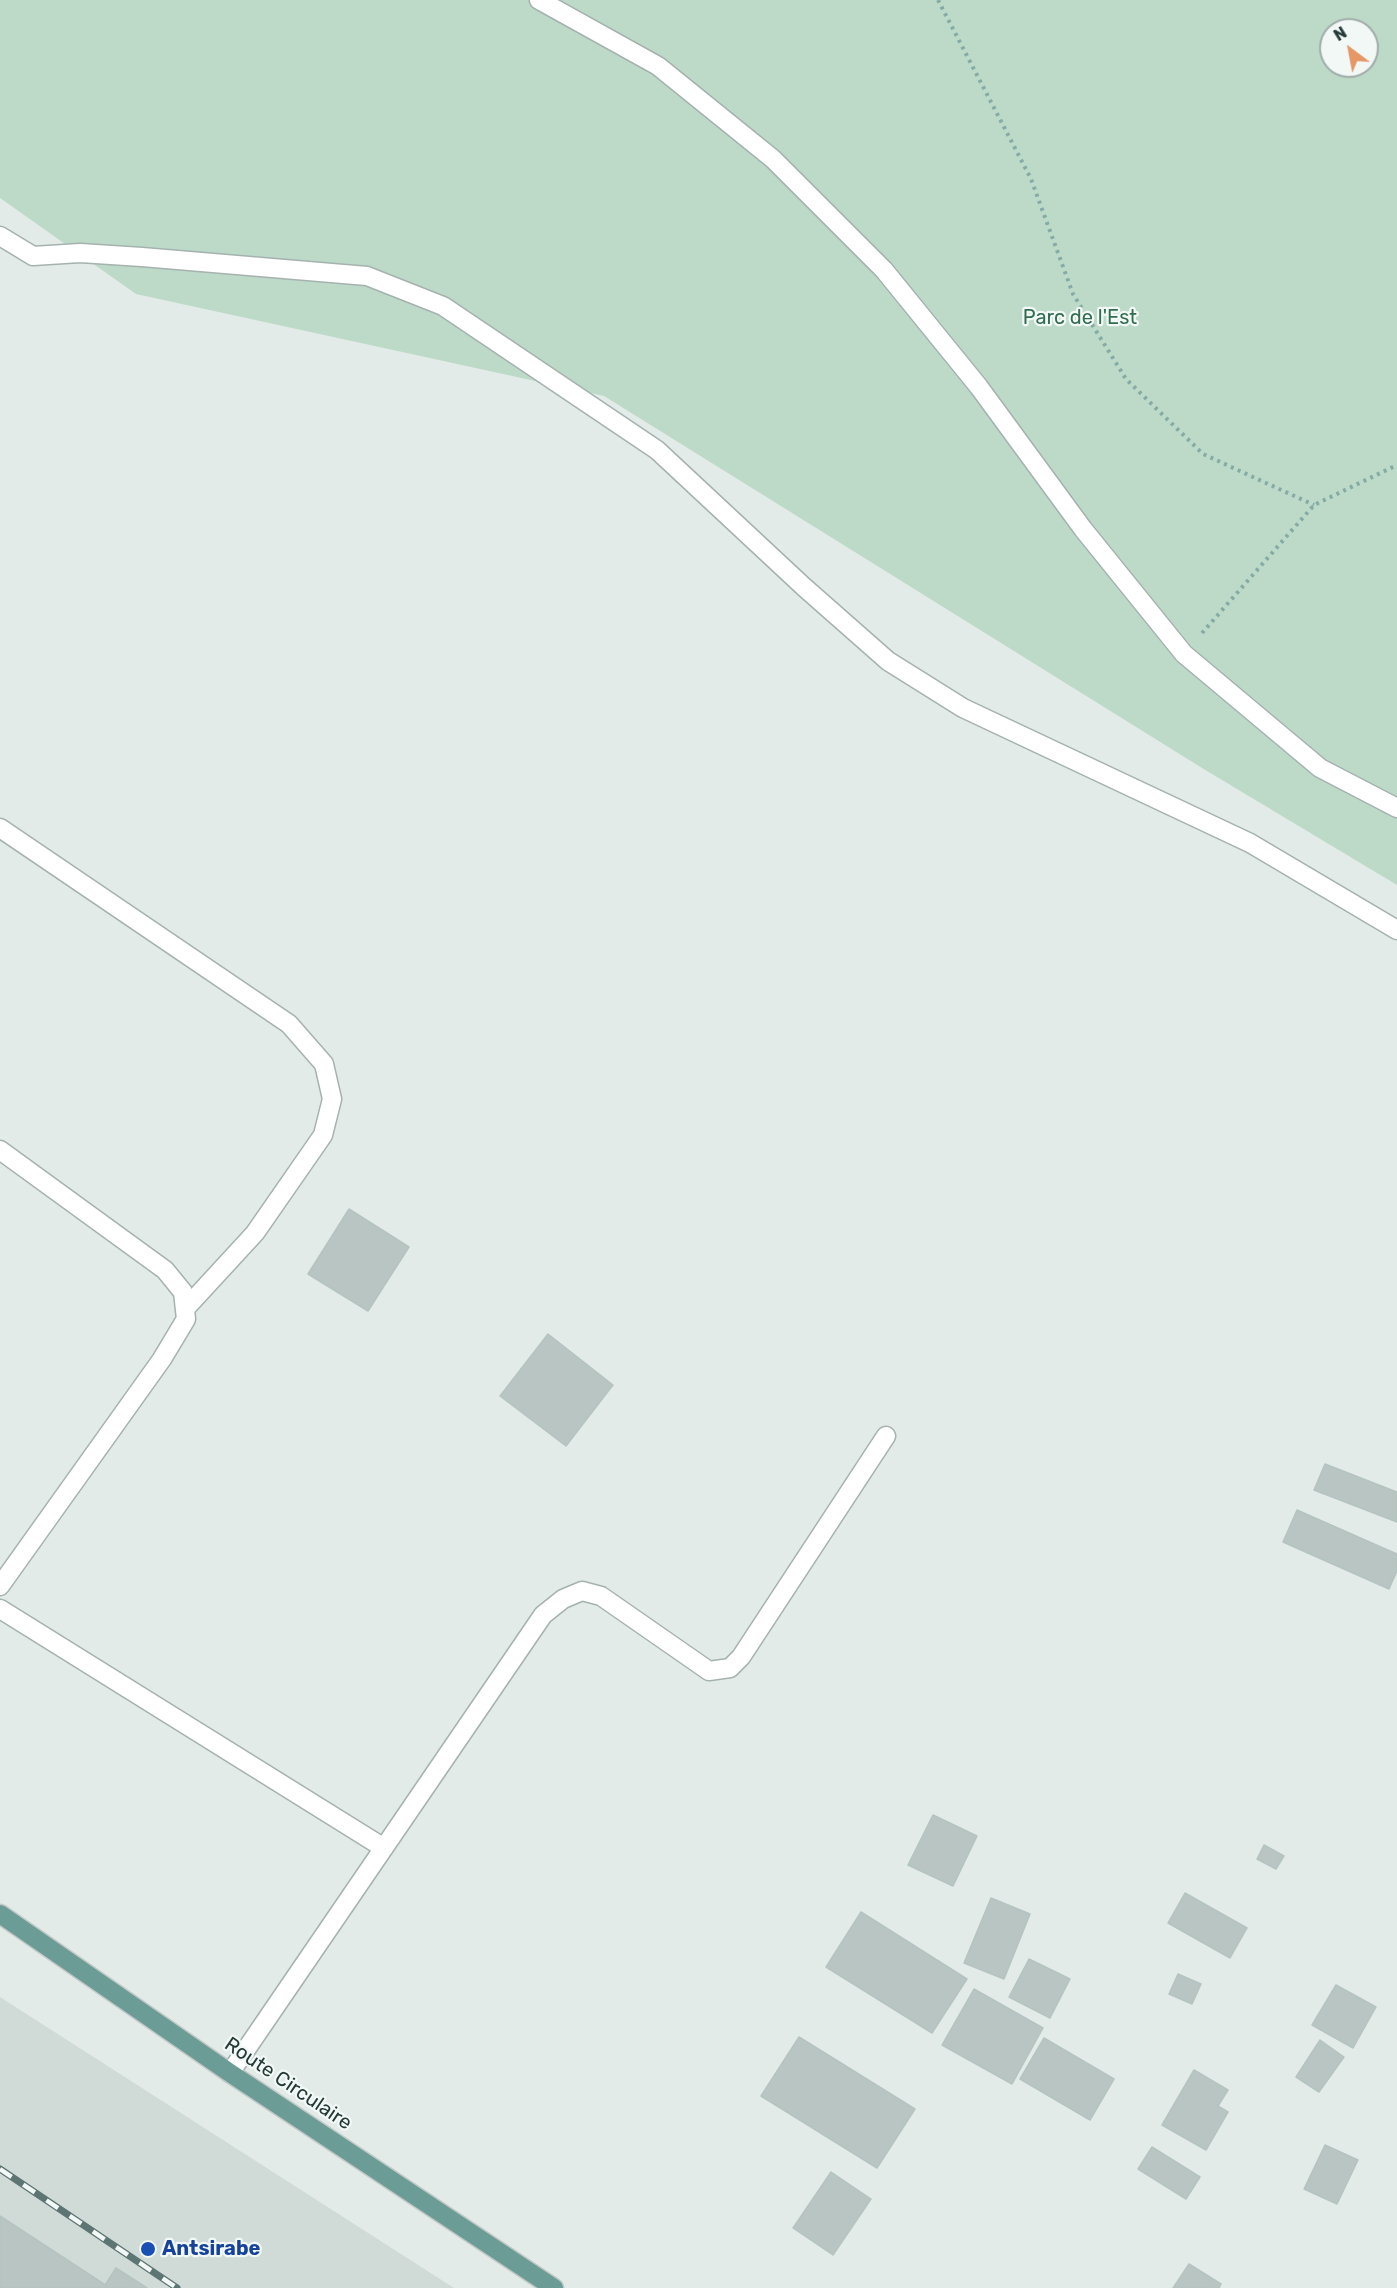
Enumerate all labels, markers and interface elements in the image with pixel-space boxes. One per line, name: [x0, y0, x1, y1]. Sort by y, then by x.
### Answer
north arrow: [1319, 18, 1379, 78]
text: N: [1330, 23, 1350, 45]
park label: Parc de l'Est: [1023, 306, 1137, 330]
street label: Route Circulaire: [220, 2033, 356, 2135]
place label: Antsirabe: [162, 2237, 260, 2261]
marker: Antsirabe: [139, 2240, 157, 2258]

